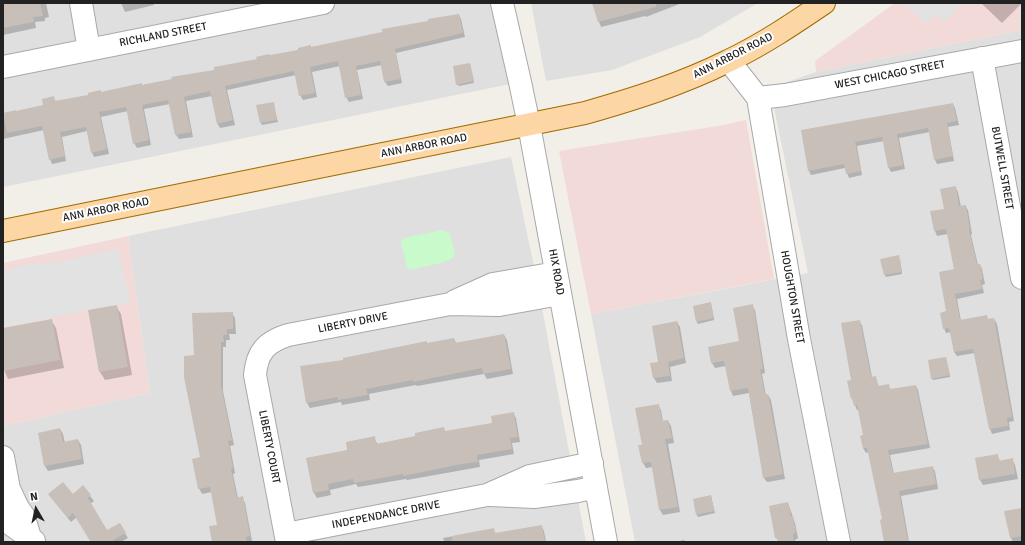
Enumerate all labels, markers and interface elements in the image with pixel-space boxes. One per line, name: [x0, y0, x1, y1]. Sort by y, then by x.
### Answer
street label: RICHLAND STREET: [118, 20, 208, 50]
street label: ANN ARBOR ROAD: [691, 30, 775, 82]
street label: WEST CHICAGO STREET: [834, 58, 946, 92]
street label: BUTWELL STREET: [988, 125, 1016, 211]
street label: ANN ARBOR ROAD: [380, 131, 468, 161]
street label: ANN ARBOR ROAD: [62, 195, 150, 225]
street label: HIX ROAD: [545, 248, 567, 296]
street label: HOUGHTON STREET: [777, 249, 807, 345]
street label: LIBERTY DRIVE: [317, 310, 389, 336]
street label: LIBERTY COURT: [255, 409, 283, 485]
north arrow: [16, 489, 56, 529]
text: N: [29, 490, 39, 504]
street label: INDEPENDANCE DRIVE: [331, 498, 441, 532]

